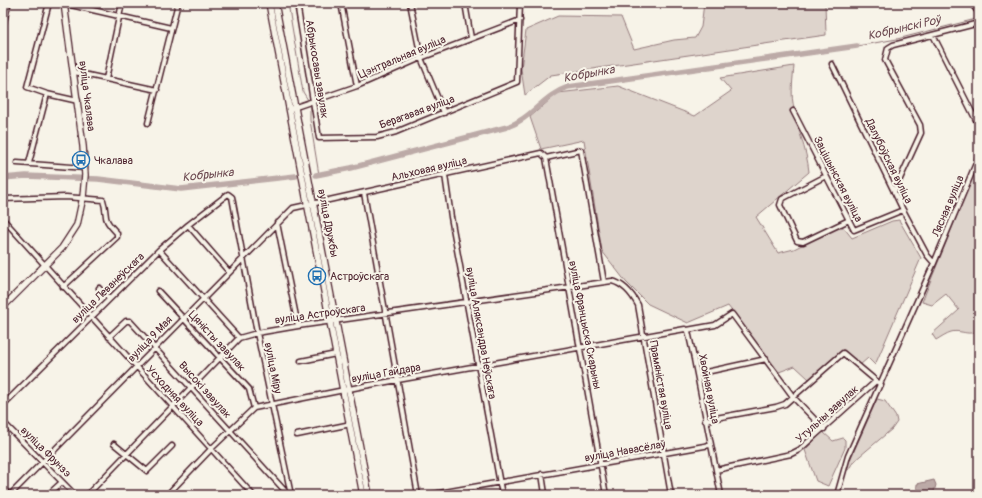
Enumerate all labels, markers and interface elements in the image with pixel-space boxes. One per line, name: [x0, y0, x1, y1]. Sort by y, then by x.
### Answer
water label: Кобрынскі Роў: [866, 12, 944, 44]
street label: Абрыкосавы завулак: [303, 19, 331, 120]
street label: Цэнтральная вуліца: [356, 33, 448, 81]
street label: вуліца Чкалава: [76, 60, 98, 132]
water label: Кобрынка: [562, 62, 617, 86]
street label: Берагавая вуліца: [378, 92, 456, 132]
street label: Далубоўская вуліца: [862, 115, 915, 206]
street label: Зацішынская вуліца: [811, 134, 865, 224]
bus stop icon: Чкалава: [71, 150, 91, 170]
place label: Чкалава: [94, 154, 133, 167]
street label: Альховая вуліца: [390, 154, 468, 184]
water label: Кобрынка: [182, 165, 236, 185]
street label: Лясная вуліца: [929, 173, 967, 240]
street label: вуліца Дружбы: [315, 188, 341, 258]
street label: вуліца Леванеўскага: [69, 250, 147, 326]
street label: вуліца Францыска Скарыны: [566, 260, 604, 390]
bus stop icon: Астроўскага: [307, 266, 327, 286]
street label: вуліца Аляксандра Неўскага: [463, 266, 499, 400]
place label: Астроўскага: [330, 270, 389, 283]
street label: вуліца Астроўскага: [274, 301, 366, 327]
street label: Цяністы завулак: [186, 308, 249, 374]
street label: вуліца 9 Мая: [125, 313, 175, 365]
street label: Прамяністая вуліца: [647, 339, 675, 431]
street label: вуліца Міру: [262, 341, 284, 395]
street label: Хвойная вуліца: [696, 353, 722, 425]
street label: Высокі завулак: [176, 359, 234, 421]
street label: вуліца Гайдара: [350, 361, 422, 385]
street label: Усходняя вуліца: [144, 363, 206, 429]
street label: Утульны завулак: [793, 382, 861, 446]
street label: вуліца Фрунзэ: [18, 424, 74, 480]
street label: вуліца Навасёлаў: [583, 437, 667, 465]

